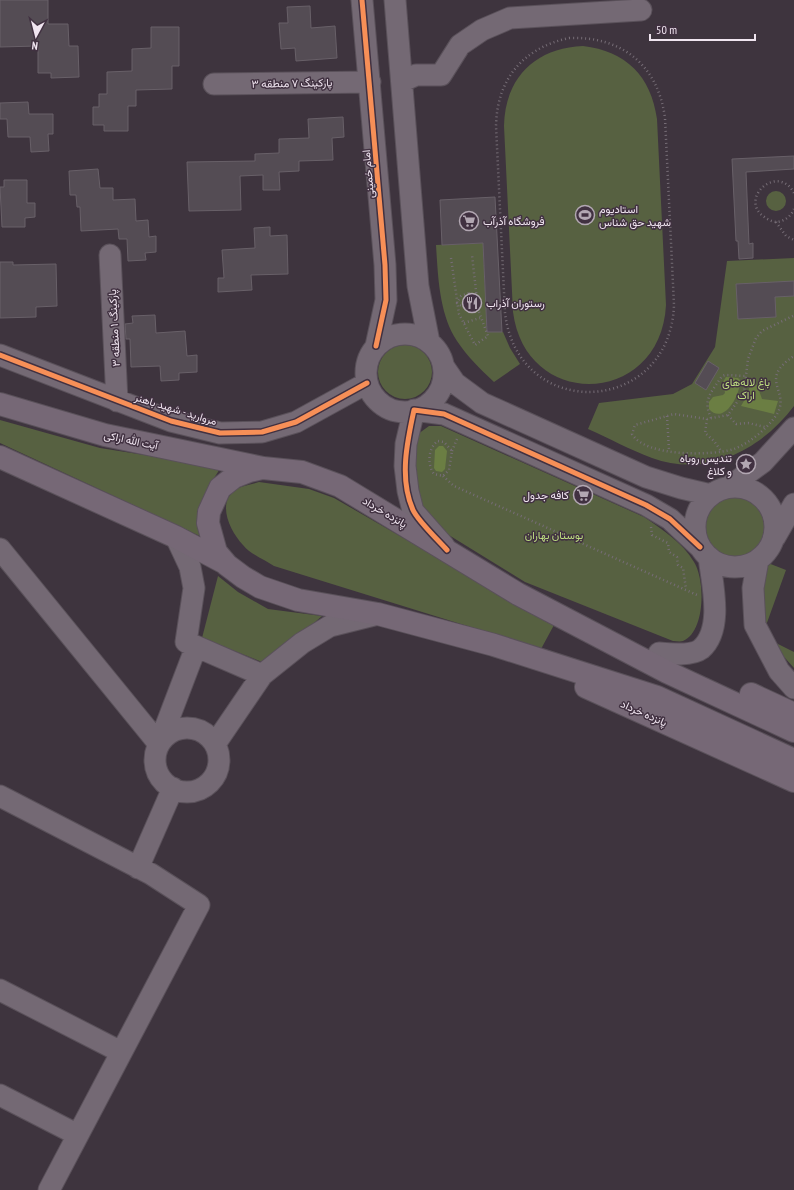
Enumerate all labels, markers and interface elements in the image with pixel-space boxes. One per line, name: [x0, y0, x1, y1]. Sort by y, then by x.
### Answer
north arrow: [16, 16, 56, 56]
scale bar: [650, 16, 755, 42]
text: 50 m: [656, 22, 677, 37]
text: N: [31, 39, 39, 53]
street label: پارکینگ ۷ منطقه ۳: [251, 75, 333, 92]
street label: امام خمینی: [359, 149, 378, 199]
place label: استادیوم شهید حق شناس: [599, 202, 671, 229]
sports icon: استادیوم شهید حق شناس: [574, 204, 596, 226]
supermarket icon: فروشگاه آذرآب: [458, 210, 480, 232]
place label: فروشگاه آذرآب: [483, 214, 545, 228]
street label: پارکینگ ۱ منطقه ۳: [105, 289, 124, 367]
restaurant icon: رستوران آذراب: [461, 292, 483, 314]
place label: رستوران آذراب: [486, 296, 545, 310]
park label: باغ لاله‌های اراک: [722, 375, 770, 402]
street label: مروارید - شهید باهنر: [132, 390, 219, 428]
street label: آیت الله اراکی: [103, 427, 161, 453]
place label: تندیس روباه و کلاغ: [680, 451, 732, 479]
place icon: تندیس روباه و کلاغ: [735, 453, 757, 475]
supermarket icon: کافه جدول: [572, 484, 594, 506]
place label: کافه جدول: [523, 488, 569, 502]
street label: پانزده خرداد: [360, 493, 410, 532]
park label: بوستان بهاران: [525, 528, 583, 542]
street label: پانزده خرداد: [618, 697, 669, 730]

